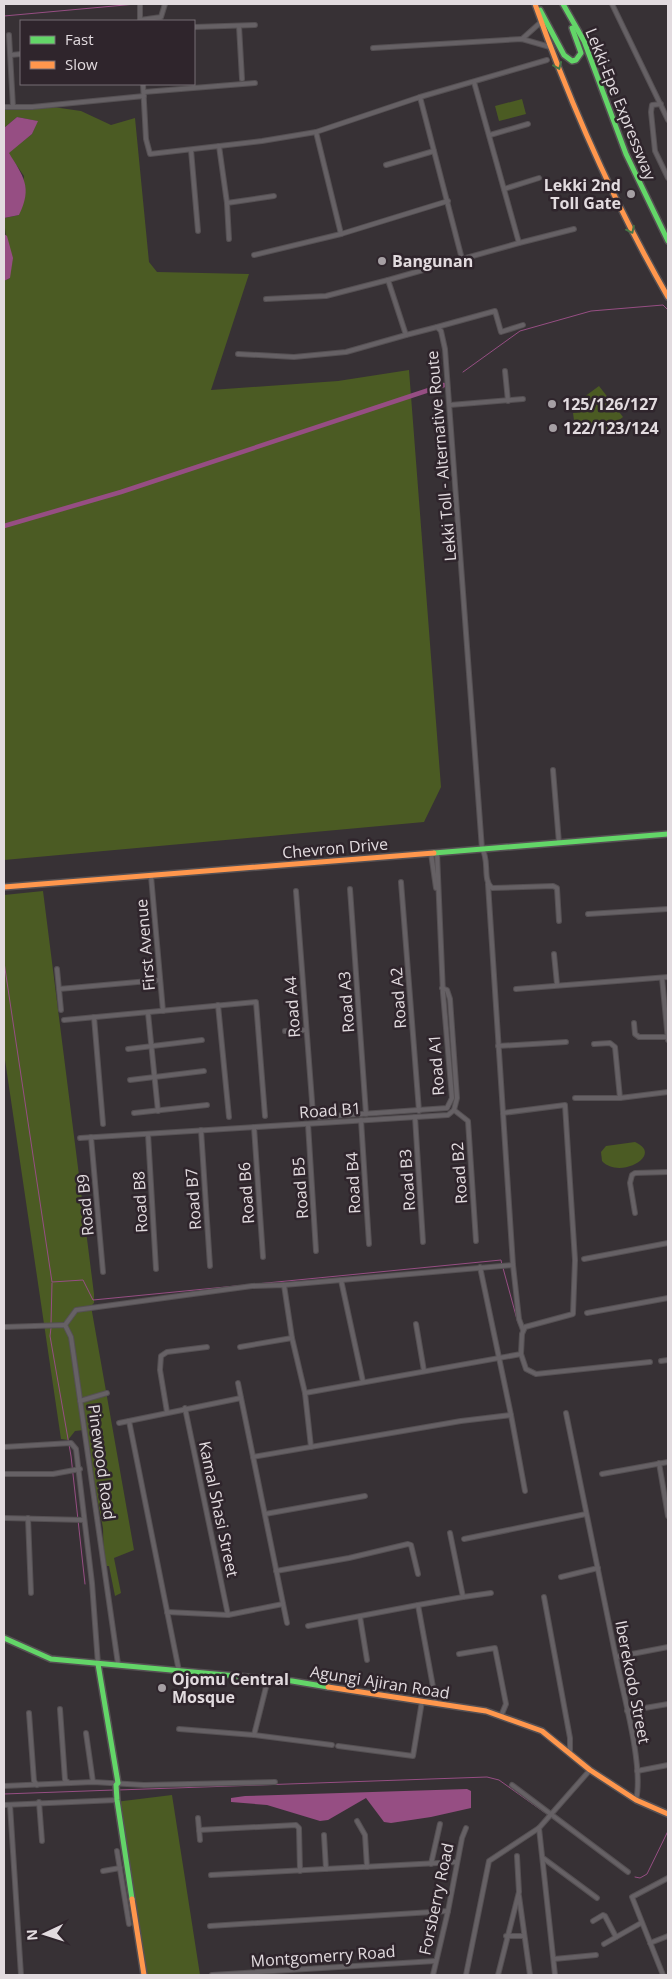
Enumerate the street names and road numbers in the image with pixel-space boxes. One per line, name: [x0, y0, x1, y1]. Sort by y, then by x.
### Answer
street label: Lekki-Epe Expressway: [580, 25, 662, 184]
street label: Lekki Toll - Alternative Route: [421, 350, 461, 562]
street label: Chevron Drive: [281, 832, 389, 864]
street label: First Avenue: [130, 898, 160, 992]
street label: Road A2: [385, 967, 411, 1029]
street label: Road A3: [333, 971, 359, 1033]
street label: Road A4: [279, 976, 305, 1038]
street label: Road A1: [423, 1034, 449, 1096]
street label: Road B1: [298, 1097, 362, 1123]
street label: Road B2: [446, 1141, 472, 1205]
street label: Road B3: [394, 1148, 420, 1212]
street label: Road B4: [340, 1152, 366, 1214]
street label: Road B5: [287, 1156, 313, 1220]
street label: Road B6: [233, 1161, 259, 1225]
street label: Road B7: [180, 1167, 206, 1231]
street label: Road B8: [127, 1171, 153, 1233]
street label: Road B9: [71, 1173, 99, 1237]
street label: Pinewood Road: [83, 1403, 121, 1521]
street label: Kamal Shasi Street: [194, 1439, 244, 1579]
street label: Iberekodo Street: [610, 1619, 656, 1746]
street label: Agungi Ajiran Road: [309, 1660, 451, 1704]
street label: Forsberry Road: [413, 1841, 459, 1957]
street label: Montgomerry Road: [250, 1940, 396, 1972]

